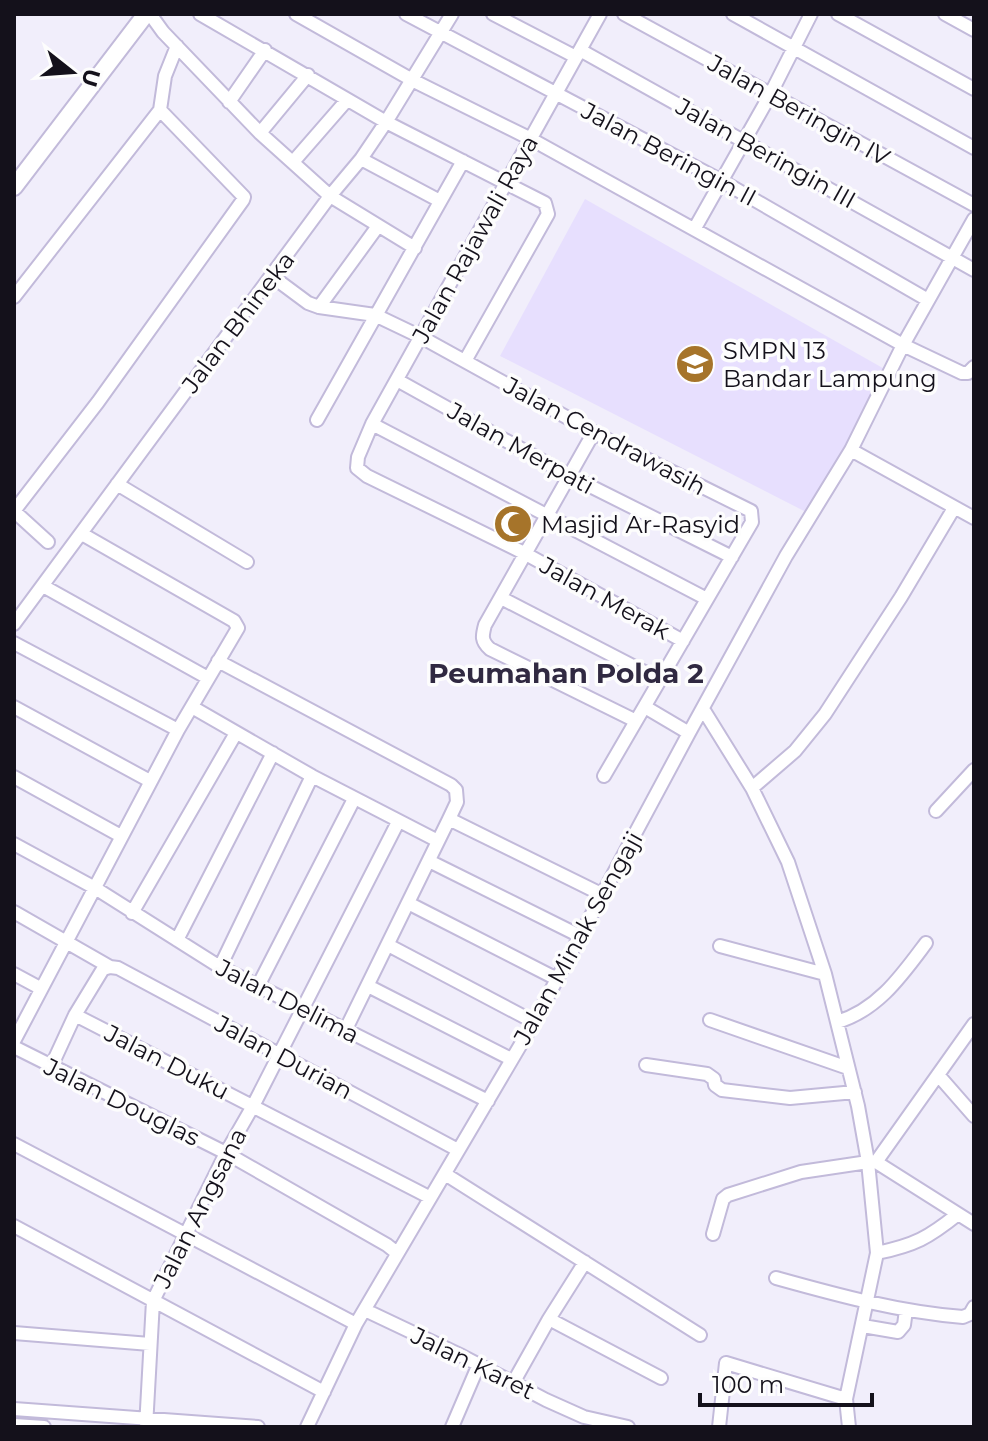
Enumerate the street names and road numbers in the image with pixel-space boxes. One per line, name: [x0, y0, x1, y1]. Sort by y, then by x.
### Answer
street label: Jalan Beringin IV: [702, 48, 895, 172]
street label: Jalan Beringin III: [670, 91, 861, 214]
street label: Jalan Beringin II: [576, 95, 761, 212]
street label: Jalan Rajawali Raya: [405, 130, 544, 349]
street label: Jalan Bhineka: [175, 246, 300, 399]
street label: Jalan Cendrawasih: [498, 370, 711, 502]
street label: Jalan Merpati: [442, 395, 599, 500]
street label: Jalan Merak: [534, 550, 676, 646]
street label: Jalan Minak Sengaji: [507, 827, 649, 1050]
street label: Jalan Delima: [211, 952, 364, 1049]
street label: Jalan Durian: [209, 1008, 358, 1105]
street label: Jalan Duku: [99, 1018, 234, 1106]
street label: Jalan Douglas: [39, 1051, 204, 1152]
street label: Jalan Angsana: [147, 1123, 253, 1294]
street label: Jalan Karet: [406, 1320, 540, 1405]

